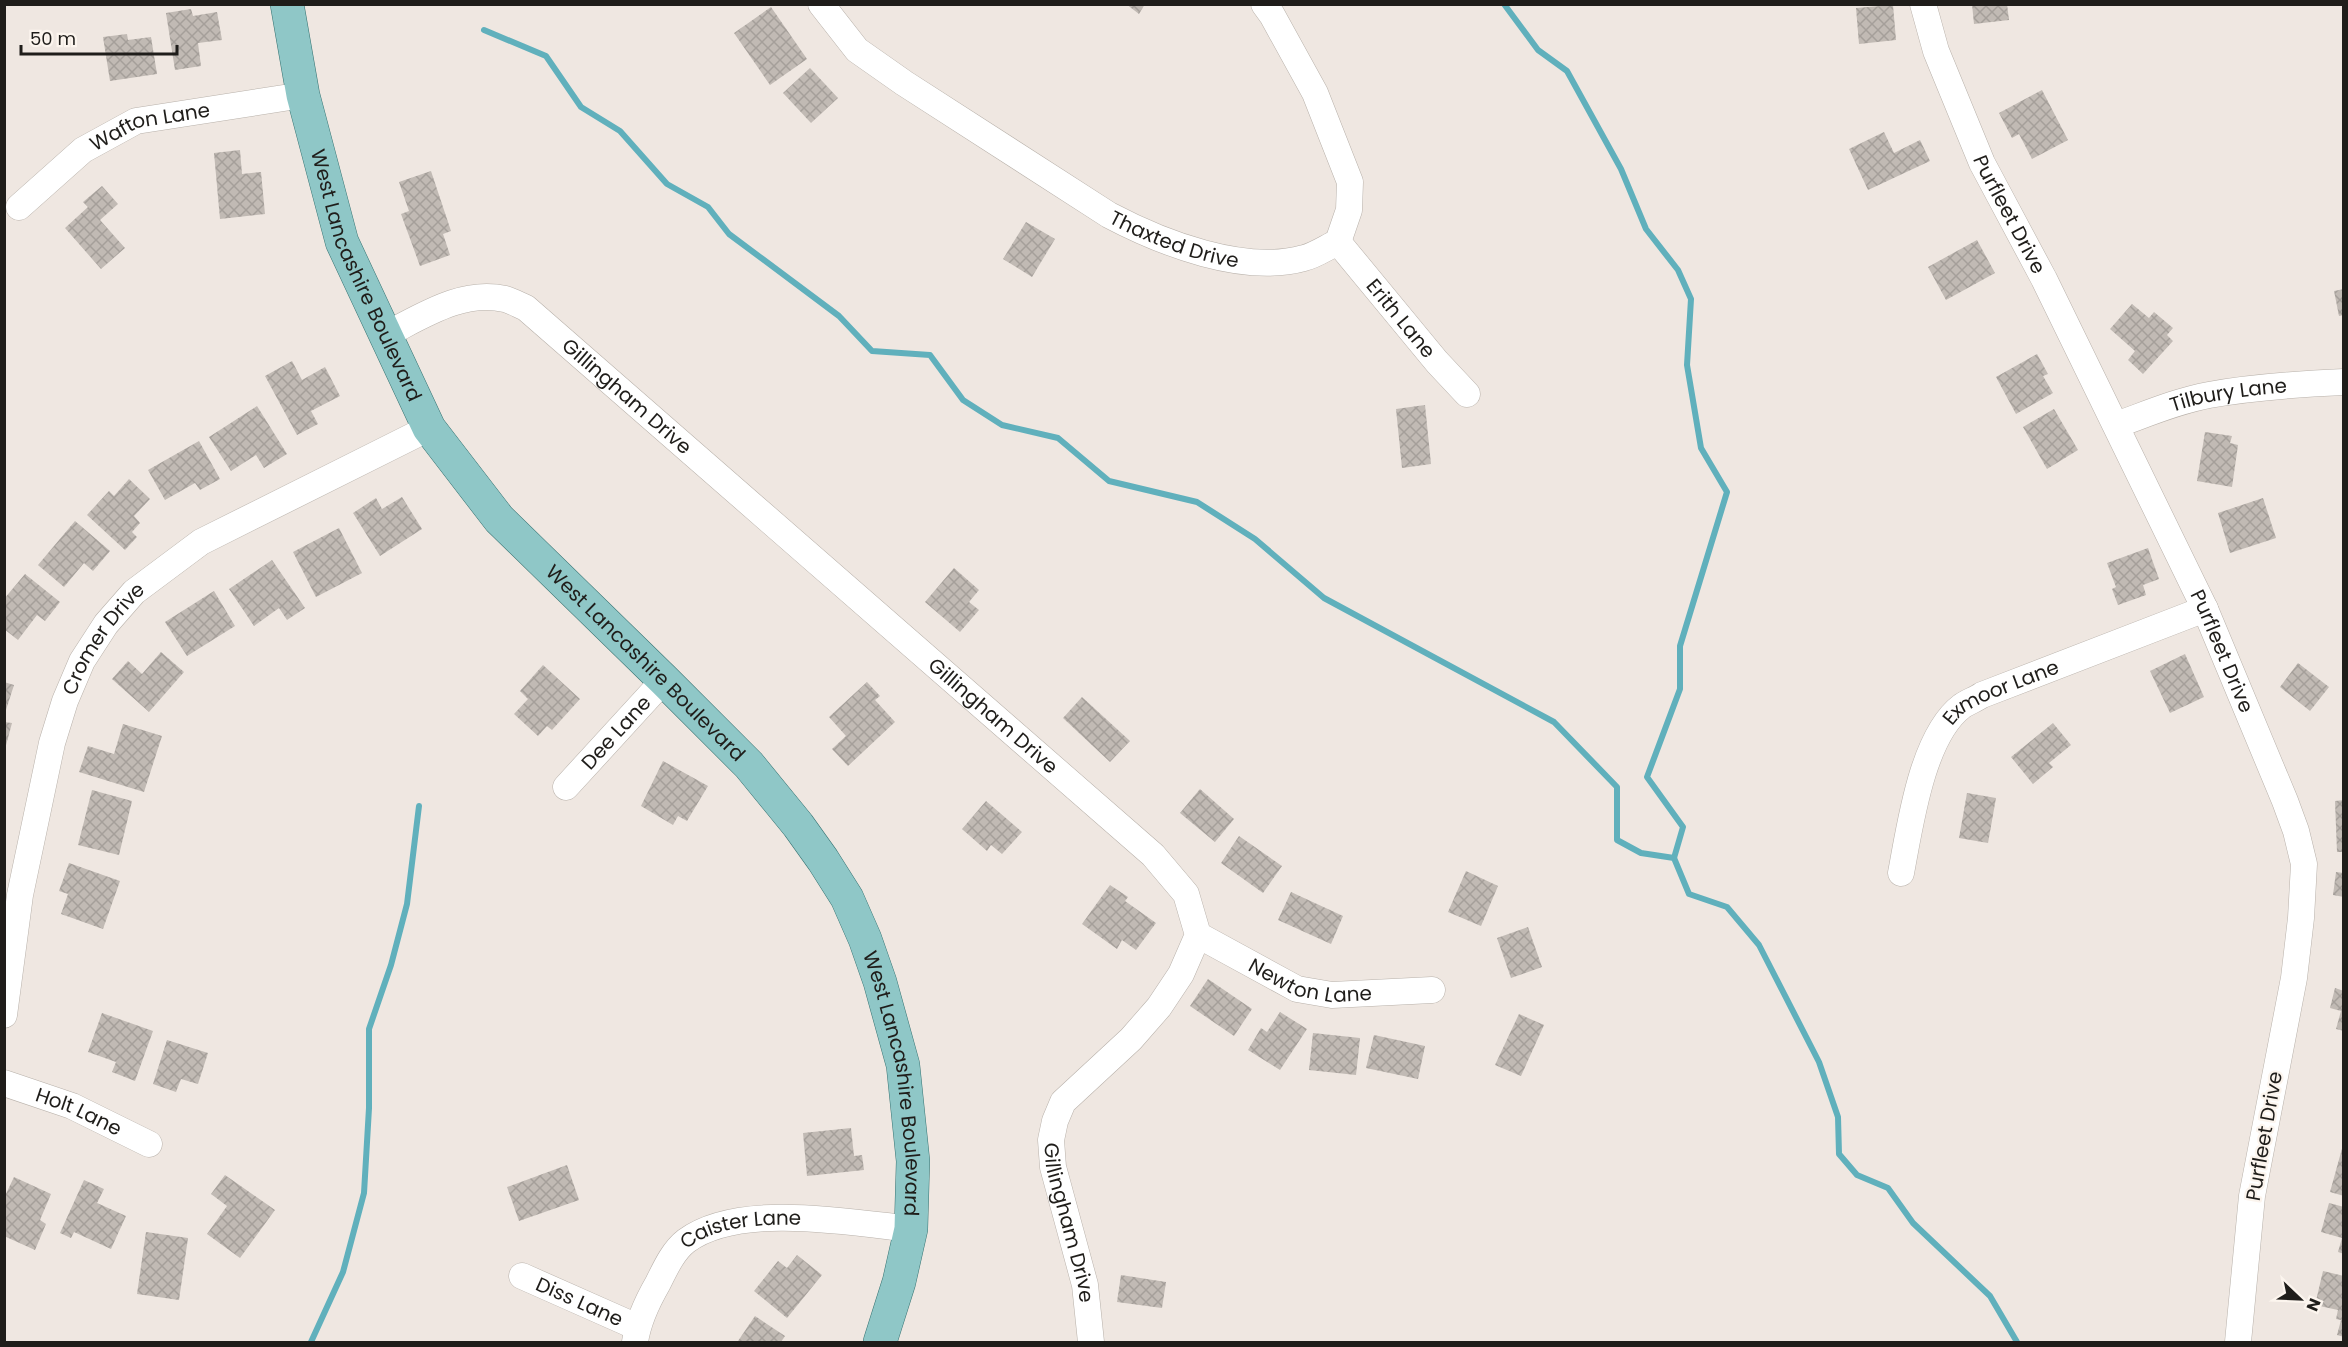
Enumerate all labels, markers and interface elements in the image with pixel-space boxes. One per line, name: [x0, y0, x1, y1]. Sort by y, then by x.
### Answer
scale bar: [21, 18, 177, 56]
text: 50 m: [30, 26, 76, 51]
street label: Wafton Lane: [85, 96, 212, 158]
street label: West Lancashire Boulevard: [304, 146, 429, 406]
street label: Purfleet Drive: [1966, 151, 2053, 279]
street label: Thaxted Drive: [1105, 204, 1241, 275]
street label: Erith Lane: [1360, 273, 1442, 364]
street label: Gillingham Drive: [556, 332, 698, 461]
street label: Tilbury Lane: [2166, 371, 2288, 419]
street label: West Lancashire Boulevard: [540, 558, 752, 768]
street label: Cromer Drive: [55, 575, 150, 699]
street label: Purfleet Drive: [2184, 585, 2261, 717]
street label: Gillingham Drive: [922, 651, 1064, 780]
street label: Exmoor Lane: [1936, 653, 2063, 731]
street label: Dee Lane: [575, 689, 657, 776]
street label: West Lancashire Boulevard: [856, 947, 927, 1217]
street label: Newton Lane: [1244, 951, 1373, 1009]
street label: Purfleet Drive: [2239, 1069, 2289, 1203]
street label: Holt Lane: [32, 1081, 127, 1142]
street label: Gillingham Drive: [1037, 1142, 1101, 1304]
street label: Caister Lane: [674, 1204, 802, 1255]
north arrow: [2270, 1269, 2330, 1329]
street label: Diss Lane: [532, 1270, 628, 1333]
text: N: [2300, 1295, 2326, 1315]

